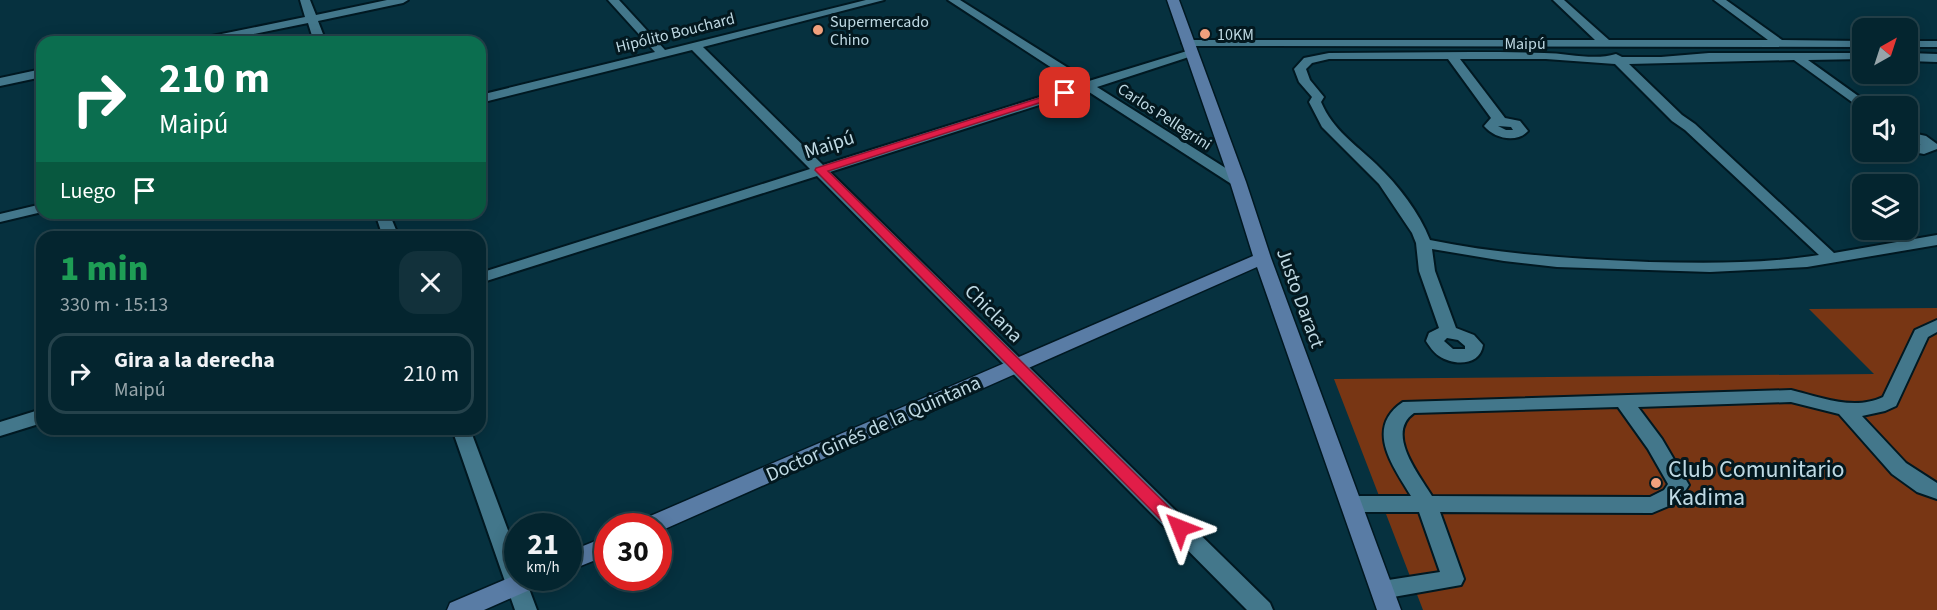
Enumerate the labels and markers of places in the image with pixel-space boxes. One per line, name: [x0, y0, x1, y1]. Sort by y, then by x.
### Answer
place label: Supermercado Chino: [830, 11, 929, 51]
marker: Supermercado Chino: [811, 23, 825, 37]
place label: 10KM: [1217, 24, 1254, 46]
marker: 10KM: [1198, 27, 1212, 41]
pin: [1039, 67, 1090, 118]
place label: Club Comunitario Kadima: [1668, 452, 1845, 515]
marker: Club Comunitario Kadima: [1649, 476, 1663, 490]

